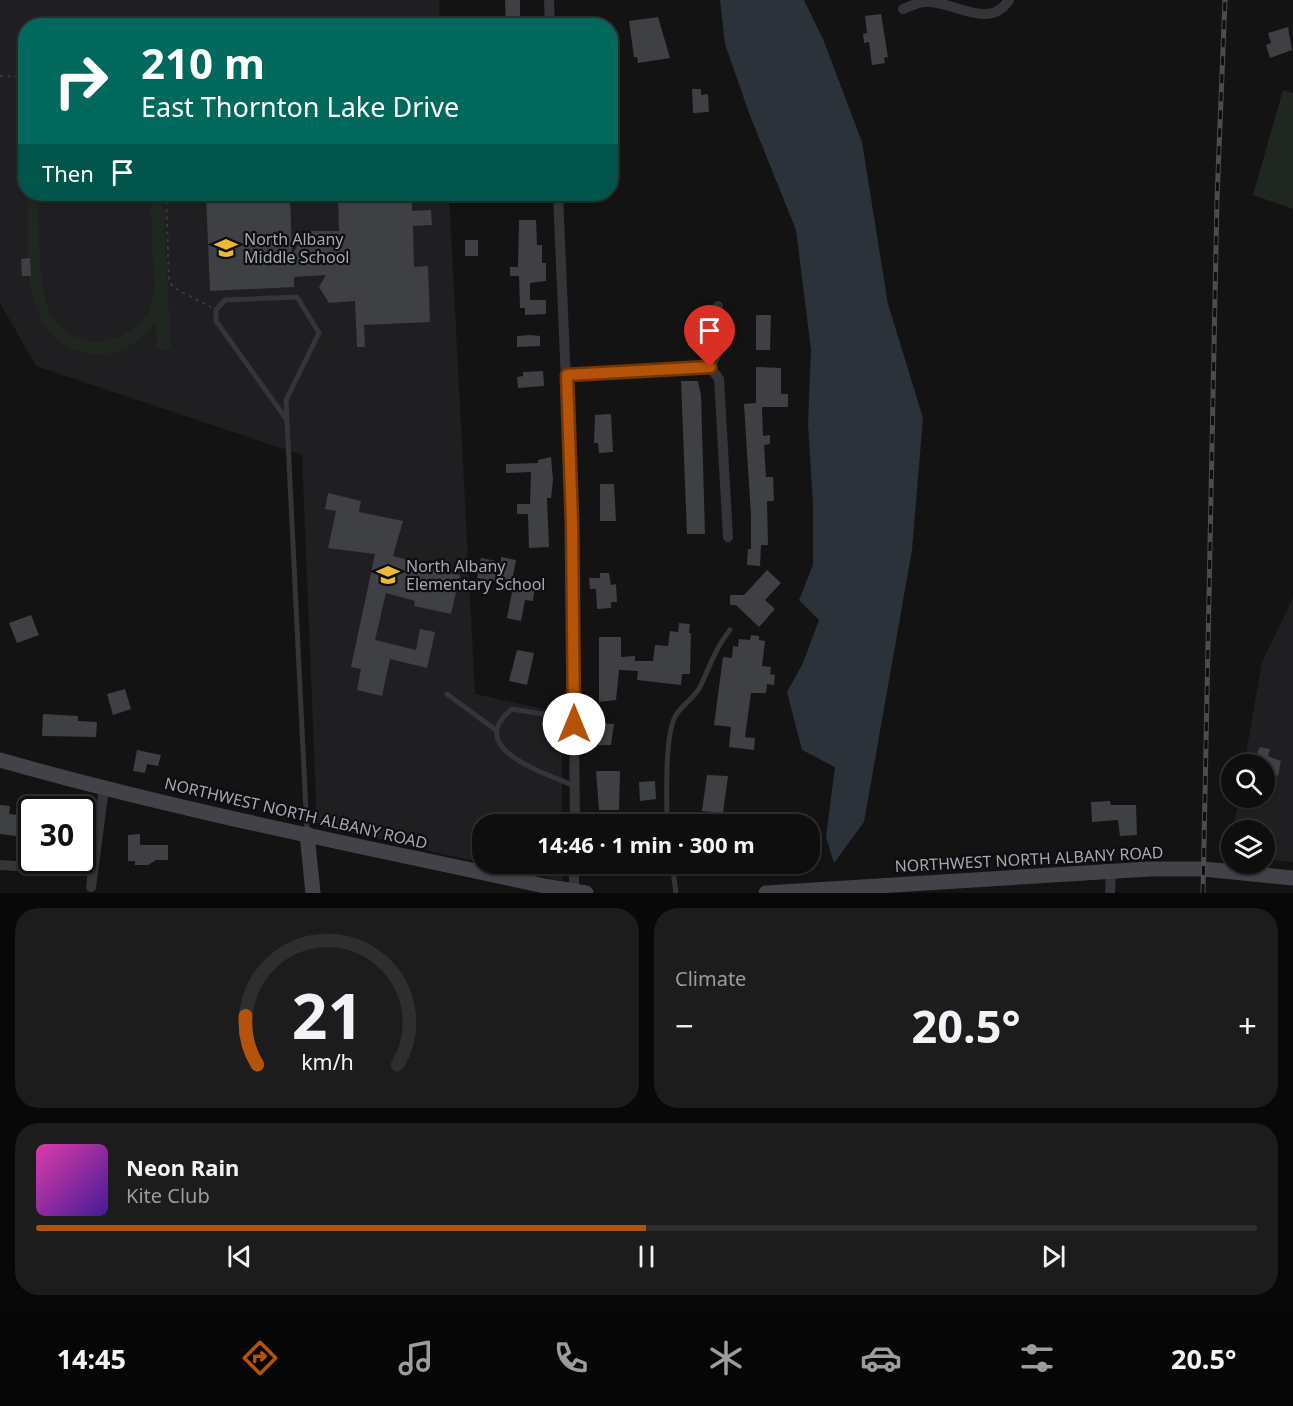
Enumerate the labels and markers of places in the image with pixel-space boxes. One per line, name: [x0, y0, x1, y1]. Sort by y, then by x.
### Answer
place label: North Albany Middle School: [244, 228, 349, 268]
school or university icon: North Albany Middle School: [213, 235, 239, 261]
pin: [684, 305, 735, 367]
place label: North Albany Elementary School: [406, 555, 545, 595]
school or university icon: North Albany Elementary School: [375, 562, 401, 588]

